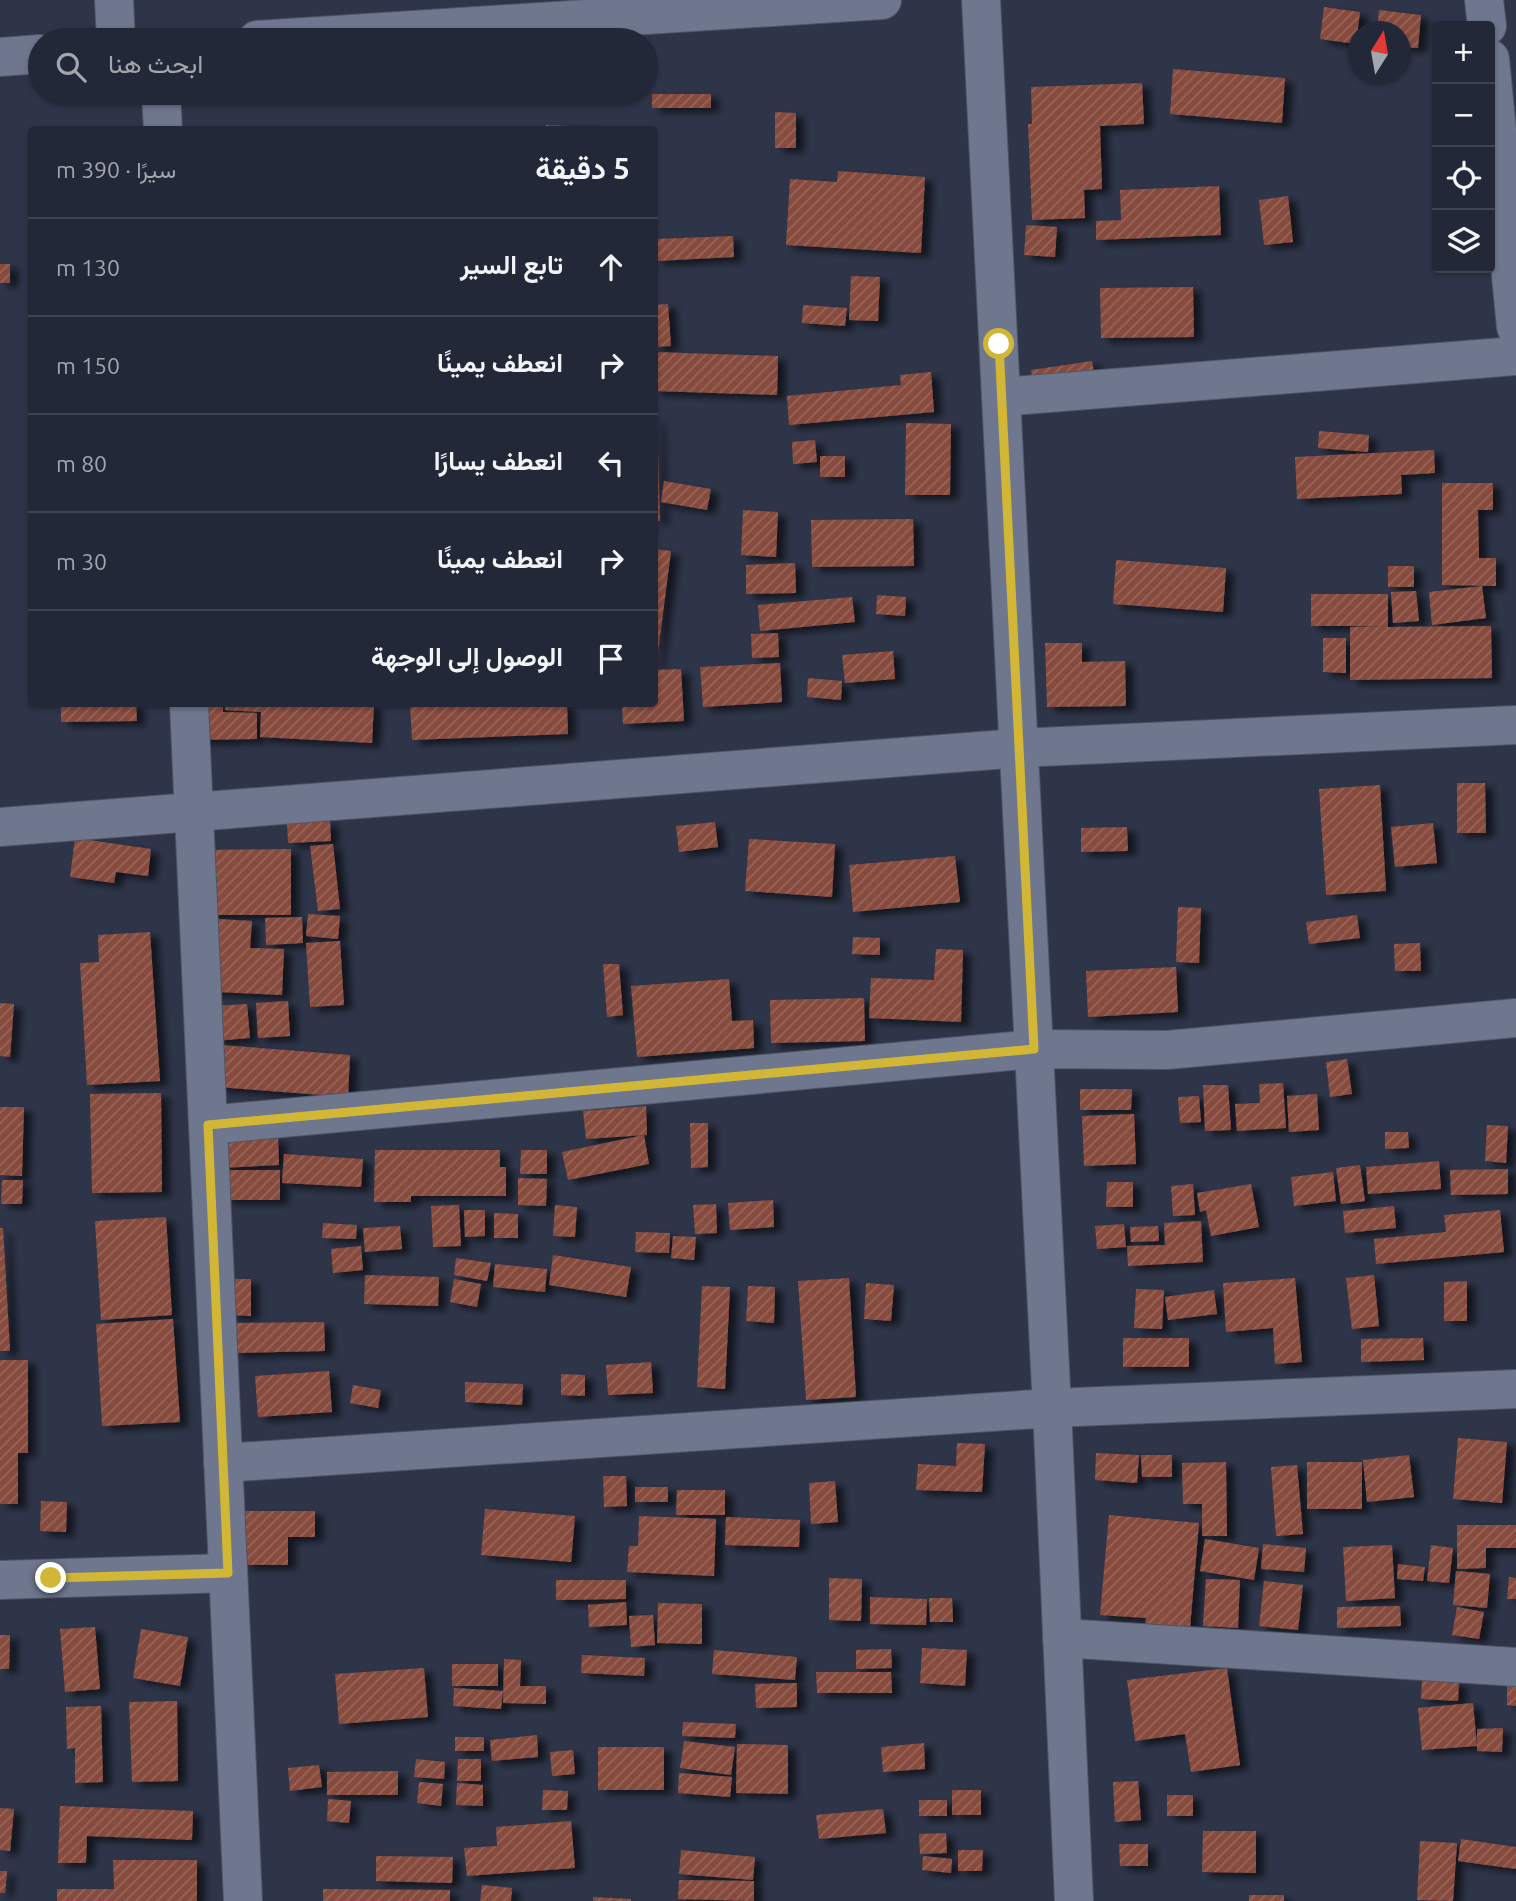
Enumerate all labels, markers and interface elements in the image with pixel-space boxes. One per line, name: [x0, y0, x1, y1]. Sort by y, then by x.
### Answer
north arrow: [1348, 21, 1411, 84]
map controls: [1432, 21, 1495, 273]
button: +: [1432, 21, 1495, 84]
search box: [28, 28, 658, 105]
icon: search: [52, 48, 90, 86]
text: ابحث هنا: [108, 49, 203, 78]
button: −: [1432, 84, 1495, 147]
button: locate: [1432, 147, 1495, 210]
text: 5 دقيقة: [535, 151, 630, 185]
text: سيرًا · 390 m: [56, 157, 176, 182]
button: layers: [1432, 210, 1495, 273]
icon: ahead: [592, 248, 630, 286]
text: تابع السير: [460, 250, 563, 279]
text: 130 m: [56, 255, 120, 280]
route start: [983, 328, 1014, 359]
icon: right: [592, 346, 630, 384]
text: انعطف يمينًا: [437, 348, 563, 377]
text: 150 m: [56, 353, 120, 378]
icon: left: [592, 444, 630, 482]
text: انعطف يسارًا: [434, 446, 563, 475]
text: 80 m: [56, 451, 107, 476]
icon: right: [592, 542, 630, 580]
text: انعطف يمينًا: [437, 544, 563, 573]
text: 30 m: [56, 549, 107, 574]
icon: arrive: [592, 640, 630, 678]
text: الوصول إلى الوجهة: [371, 642, 563, 671]
route end: [35, 1562, 66, 1593]

